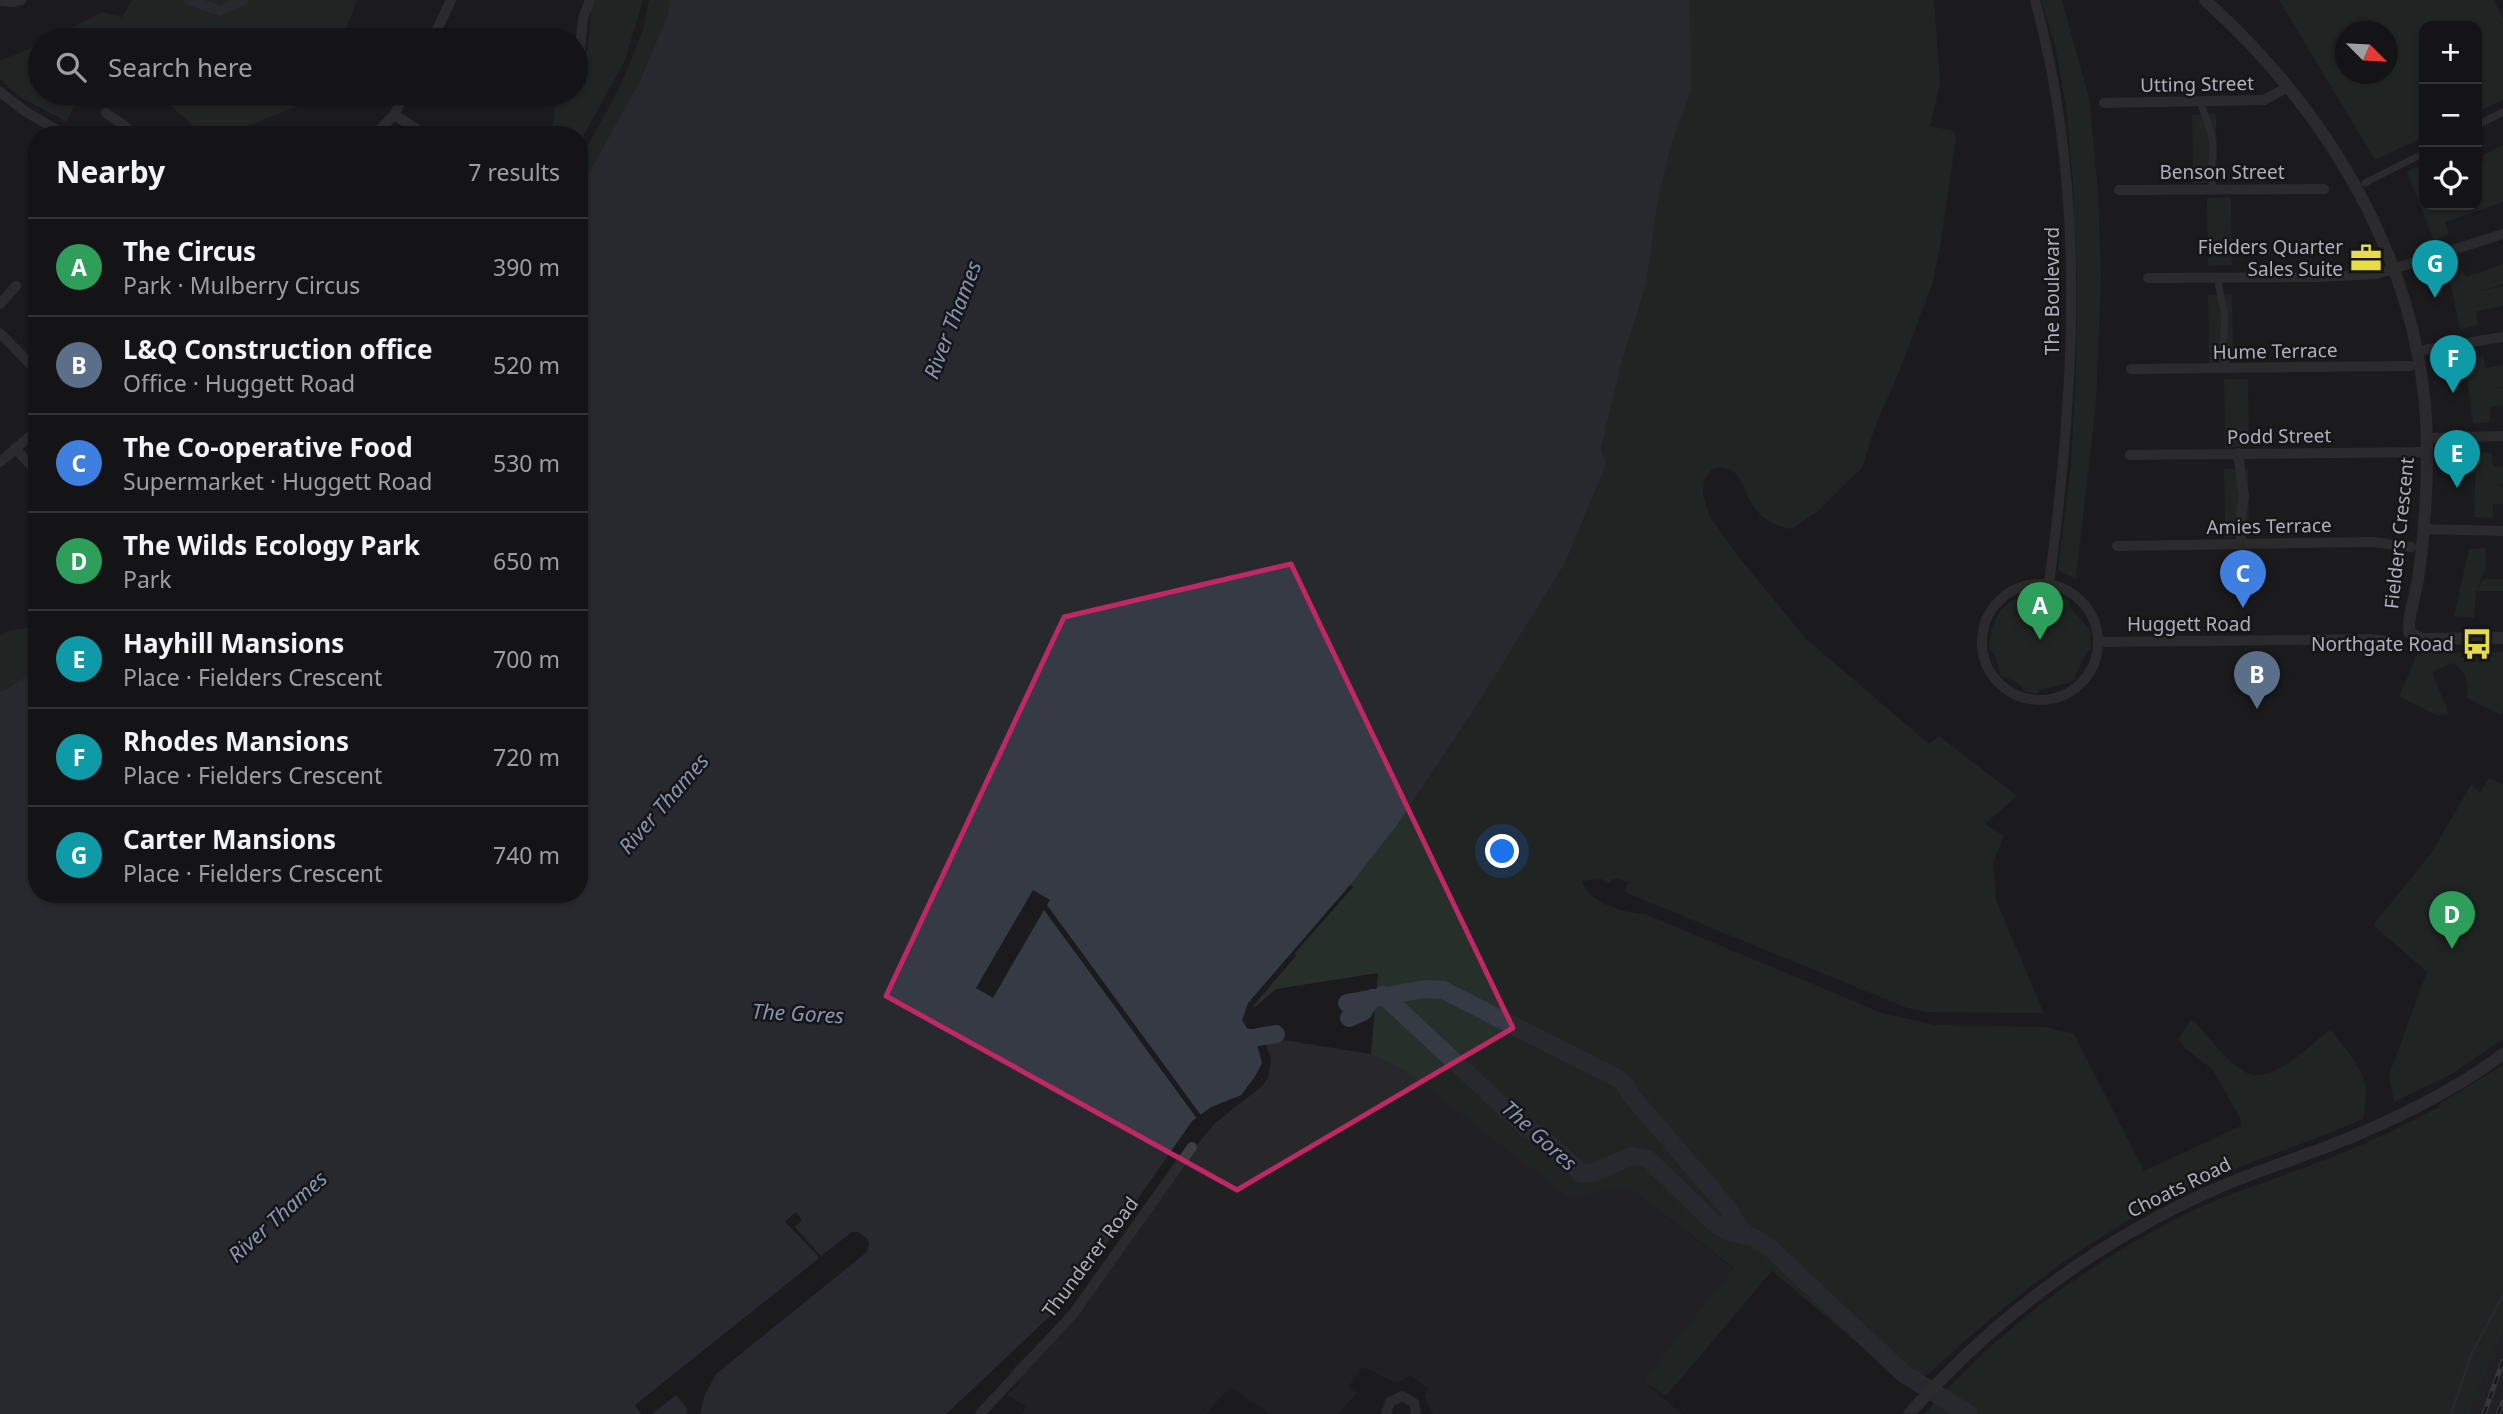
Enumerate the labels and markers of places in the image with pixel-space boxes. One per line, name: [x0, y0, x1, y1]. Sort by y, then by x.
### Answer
place label: Fielders Quarter Sales Suite: [2198, 234, 2343, 282]
pin: G: [2412, 240, 2458, 298]
office icon: Fielders Quarter Sales Suite: [2349, 241, 2383, 275]
pin: F: [2430, 335, 2476, 393]
pin: E: [2434, 430, 2480, 488]
pin: C: [2220, 550, 2266, 608]
pin: A: [2017, 582, 2063, 640]
bus stop icon: Northgate Road: [2460, 627, 2494, 661]
place label: Northgate Road: [2311, 631, 2454, 657]
pin: B: [2234, 651, 2280, 709]
pin: D: [2429, 891, 2475, 949]

